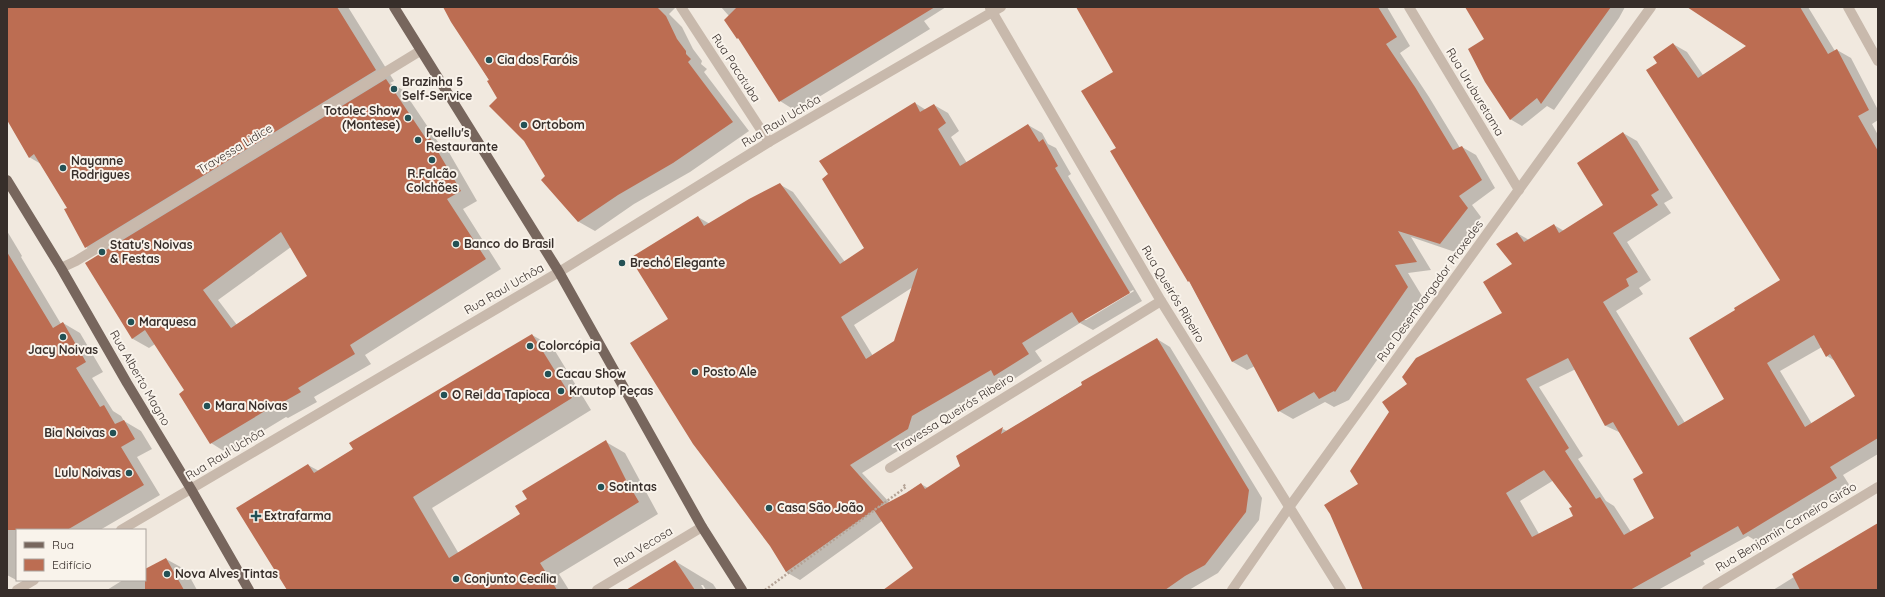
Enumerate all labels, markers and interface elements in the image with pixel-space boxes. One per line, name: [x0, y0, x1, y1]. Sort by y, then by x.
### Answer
street label: Rua Pacatuba: [709, 31, 764, 105]
street label: Rua Uruburetama: [1443, 45, 1508, 139]
place label: Cia dos Faróis: [497, 52, 578, 67]
marker: Cia dos Faróis: [484, 55, 494, 65]
place label: Brazinha 5 Self-Service: [402, 74, 472, 103]
marker: Brazinha 5 Self-Service: [389, 84, 399, 94]
street label: Rua Raul Uchôa: [739, 91, 823, 150]
place label: Totolec Show (Montese): [323, 103, 400, 132]
marker: Totolec Show (Montese): [403, 113, 413, 123]
place label: Ortobom: [532, 117, 585, 132]
street label: Travessa Lidice: [194, 120, 275, 177]
marker: Ortobom: [519, 120, 529, 130]
place label: Paellu's Restaurante: [426, 125, 498, 154]
marker: Paellu's Restaurante: [413, 135, 423, 145]
place label: Nayanne Rodrigues: [71, 153, 130, 182]
marker: R.Falcão Colchões: [427, 155, 437, 165]
marker: Nayanne Rodrigues: [58, 163, 68, 173]
place label: R.Falcão Colchões: [406, 166, 458, 195]
street label: Rua Desembargador Praxedes: [1373, 217, 1486, 364]
place label: Banco do Brasil: [464, 236, 554, 251]
place label: Statu's Noivas & Festas: [110, 237, 193, 266]
marker: Banco do Brasil: [451, 239, 461, 249]
street label: Rua Queirós Ribeiro: [1139, 243, 1208, 345]
marker: Statu's Noivas & Festas: [97, 247, 107, 257]
place label: Brechó Elegante: [630, 255, 725, 270]
marker: Brechó Elegante: [617, 258, 627, 268]
street label: Rua Raul Uchôa: [461, 260, 546, 317]
place label: Marquesa: [139, 314, 196, 329]
marker: Marquesa: [126, 317, 136, 327]
street label: Rua Alberto Magno: [107, 327, 174, 428]
marker: Jacy Noivas: [58, 332, 68, 342]
place label: Colorcópia: [538, 338, 600, 353]
marker: Colorcópia: [525, 341, 535, 351]
place label: Jacy Noivas: [28, 342, 98, 357]
place label: Posto Ale: [703, 364, 757, 379]
place label: Cacau Show: [556, 366, 626, 381]
marker: Posto Ale: [690, 367, 700, 377]
marker: Cacau Show: [543, 369, 553, 379]
street label: Travessa Queirós Ribeiro: [891, 370, 1016, 456]
place label: Krautop Peças: [569, 383, 653, 398]
marker: Krautop Peças: [556, 386, 566, 396]
place label: O Rei da Tapioca: [452, 387, 550, 402]
marker: O Rei da Tapioca: [439, 390, 449, 400]
place label: Mara Noivas: [215, 398, 288, 413]
marker: Mara Noivas: [202, 401, 212, 411]
street label: Rua Raul Uchôa: [183, 424, 267, 483]
place label: Bia Noivas: [44, 425, 105, 440]
marker: Bia Noivas: [108, 428, 118, 438]
place label: Lulu Noivas: [54, 465, 121, 480]
marker: Lulu Noivas: [124, 468, 134, 478]
street label: Rua Benjamin Carneiro Girão: [1713, 478, 1859, 575]
place label: Sotintas: [609, 479, 657, 494]
marker: Sotintas: [596, 482, 606, 492]
place label: Casa São João: [777, 500, 864, 515]
marker: Casa São João: [764, 503, 774, 513]
place label: Extrafarma: [264, 508, 331, 523]
marker: Extrafarma: [251, 511, 261, 521]
street label: Rua Vecosa: [610, 523, 675, 570]
legend: [16, 529, 146, 581]
text: Rua: [52, 537, 74, 552]
text: Edifício: [52, 557, 92, 572]
place label: Nova Alves Tintas: [175, 566, 278, 581]
marker: Nova Alves Tintas: [162, 569, 172, 579]
place label: Conjunto Cecília: [464, 571, 557, 586]
marker: Conjunto Cecília: [451, 574, 461, 584]

